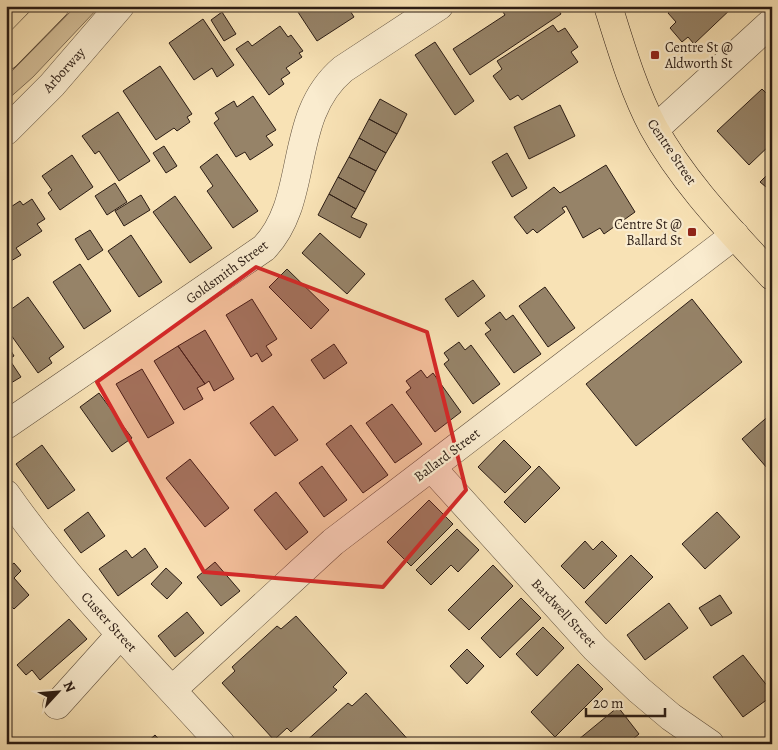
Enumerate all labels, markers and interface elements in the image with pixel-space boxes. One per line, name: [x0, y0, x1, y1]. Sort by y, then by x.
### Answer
place label: Centre St @ Aldworth St: [664, 38, 733, 73]
street label: Arborway: [38, 43, 90, 98]
marker: Centre St @ Aldworth St: [649, 49, 661, 61]
street label: Centre Street: [643, 115, 701, 189]
place label: Centre St @ Ballard St: [614, 215, 682, 250]
marker: Centre St @ Ballard St: [686, 226, 698, 238]
street label: Goldsmith Street: [182, 235, 272, 308]
street label: Ballard Street: [410, 424, 484, 486]
street label: Bardwell Street: [527, 574, 601, 652]
street label: Custer Street: [77, 588, 142, 657]
north arrow: [32, 668, 82, 718]
text: N: [58, 678, 80, 695]
scale bar: [586, 685, 664, 717]
text: 20 m: [593, 693, 624, 713]

